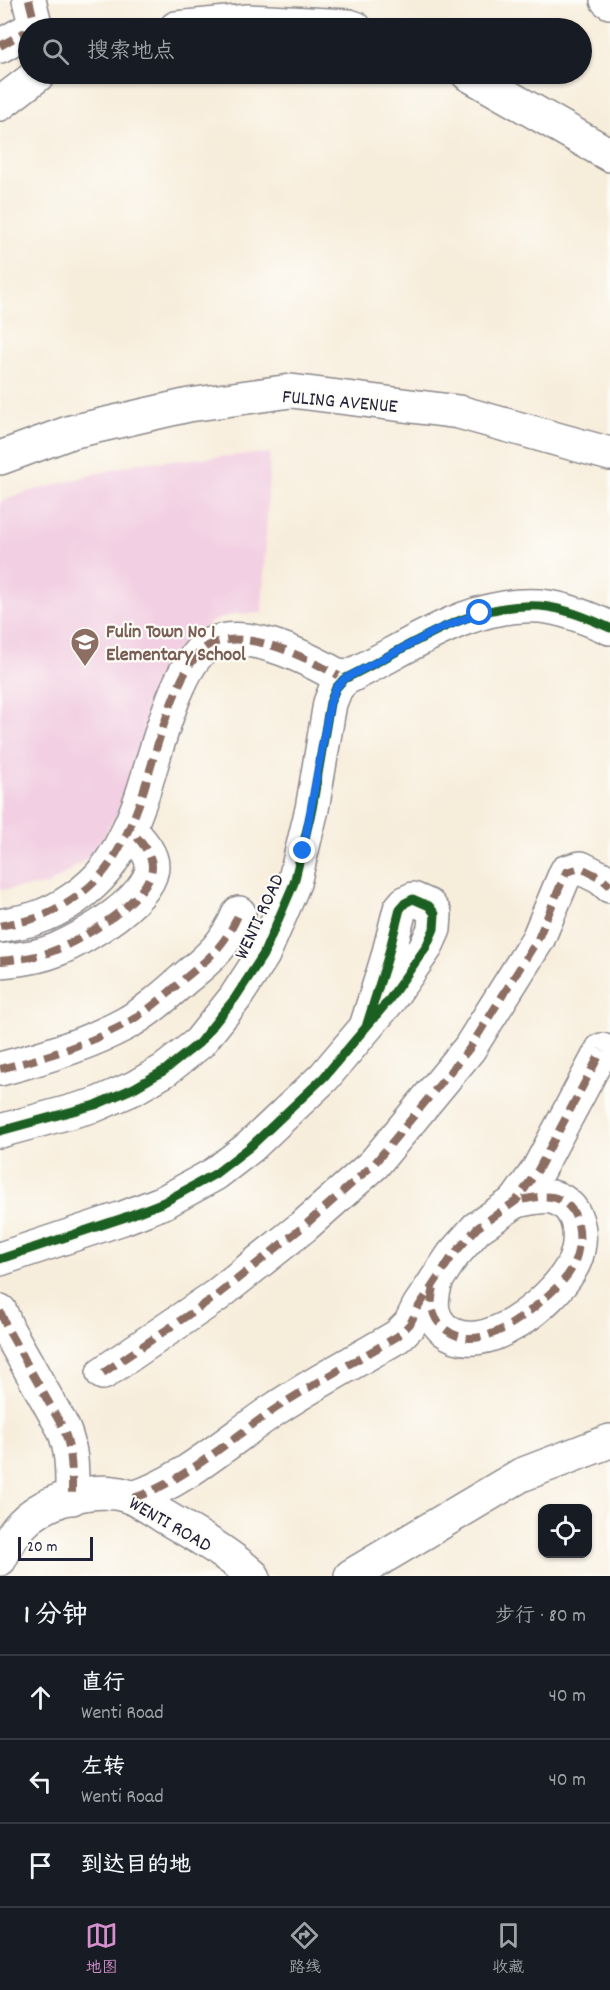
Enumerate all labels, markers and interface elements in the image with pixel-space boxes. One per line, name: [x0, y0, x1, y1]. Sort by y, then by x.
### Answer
search box: [18, 18, 592, 84]
icon: search: [39, 35, 72, 68]
text: 搜索地点: [87, 37, 175, 68]
street label: FULING AVENUE: [281, 384, 399, 422]
route start: [466, 599, 492, 625]
place label: Fulin Town No 1 Elementary School: [106, 619, 246, 670]
school or university icon: Fulin Town No 1 Elementary School: [69, 626, 101, 668]
route end: [289, 837, 315, 863]
street label: WENTI ROAD: [229, 870, 293, 965]
street label: WENTI ROAD: [123, 1491, 216, 1561]
map controls: [538, 1504, 592, 1558]
button: locate: [538, 1504, 592, 1558]
scale bar: [18, 1534, 93, 1562]
text: 20 m: [27, 1536, 57, 1559]
text: 1 分钟: [24, 1598, 88, 1635]
text: 步行 · 80 m: [495, 1603, 586, 1631]
text: 直行: [81, 1669, 125, 1700]
icon: ahead: [24, 1681, 57, 1714]
text: 40 m: [548, 1683, 586, 1711]
text: Wenti Road: [81, 1700, 164, 1728]
text: 左转: [81, 1753, 125, 1784]
icon: left: [24, 1765, 57, 1798]
text: 40 m: [548, 1767, 586, 1795]
text: Wenti Road: [81, 1784, 164, 1812]
icon: arrive: [24, 1849, 57, 1882]
text: 到达目的地: [81, 1851, 191, 1882]
tab: 地图: [85, 1919, 118, 1980]
tab: 路线: [288, 1919, 321, 1980]
tab: 收藏: [492, 1919, 525, 1980]

